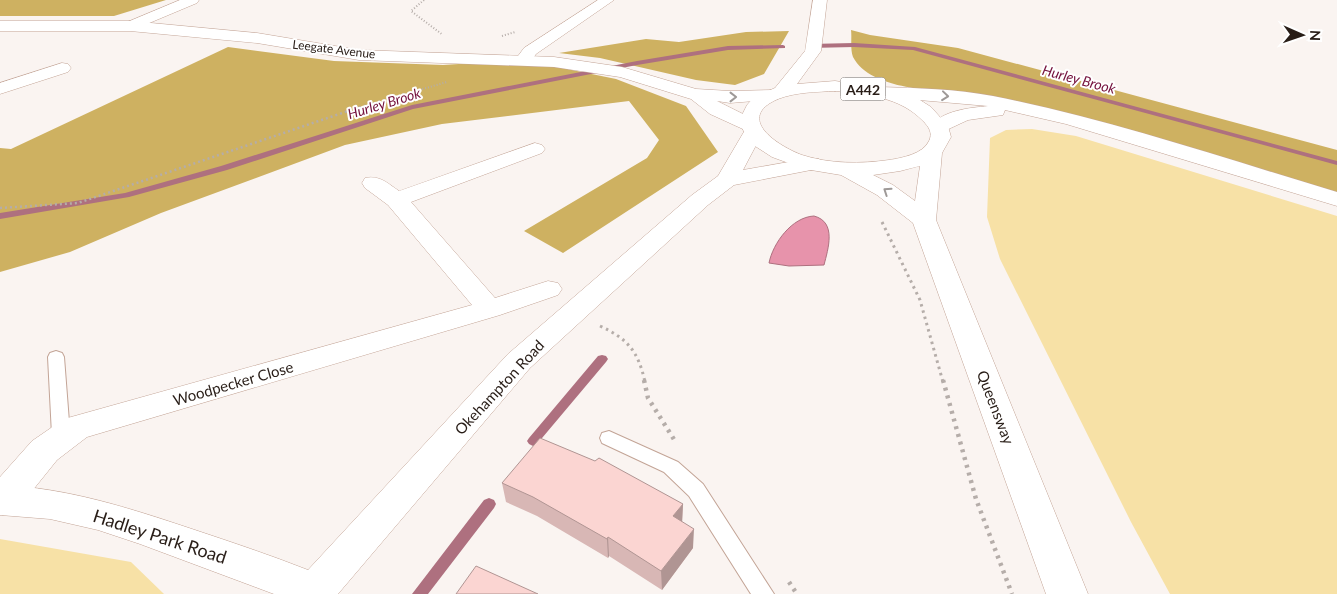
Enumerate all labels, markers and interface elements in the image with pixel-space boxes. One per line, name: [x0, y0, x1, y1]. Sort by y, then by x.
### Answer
north arrow: [1277, 10, 1327, 60]
text: N: [1307, 30, 1324, 41]
street label: Leegate Avenue: [292, 36, 376, 62]
water label: Hurley Brook: [1040, 61, 1118, 97]
road number: A442: [840, 78, 886, 100]
water label: Hurley Brook: [345, 84, 423, 122]
one-way arrow: [941, 90, 949, 101]
one-way arrow: [730, 92, 737, 102]
one-way arrow: [883, 188, 892, 197]
street label: Okehampton Road: [451, 336, 547, 438]
street label: Woodpecker Close: [171, 357, 295, 409]
street label: Queensway: [974, 368, 1018, 447]
street label: Hadley Park Road: [90, 504, 230, 568]

